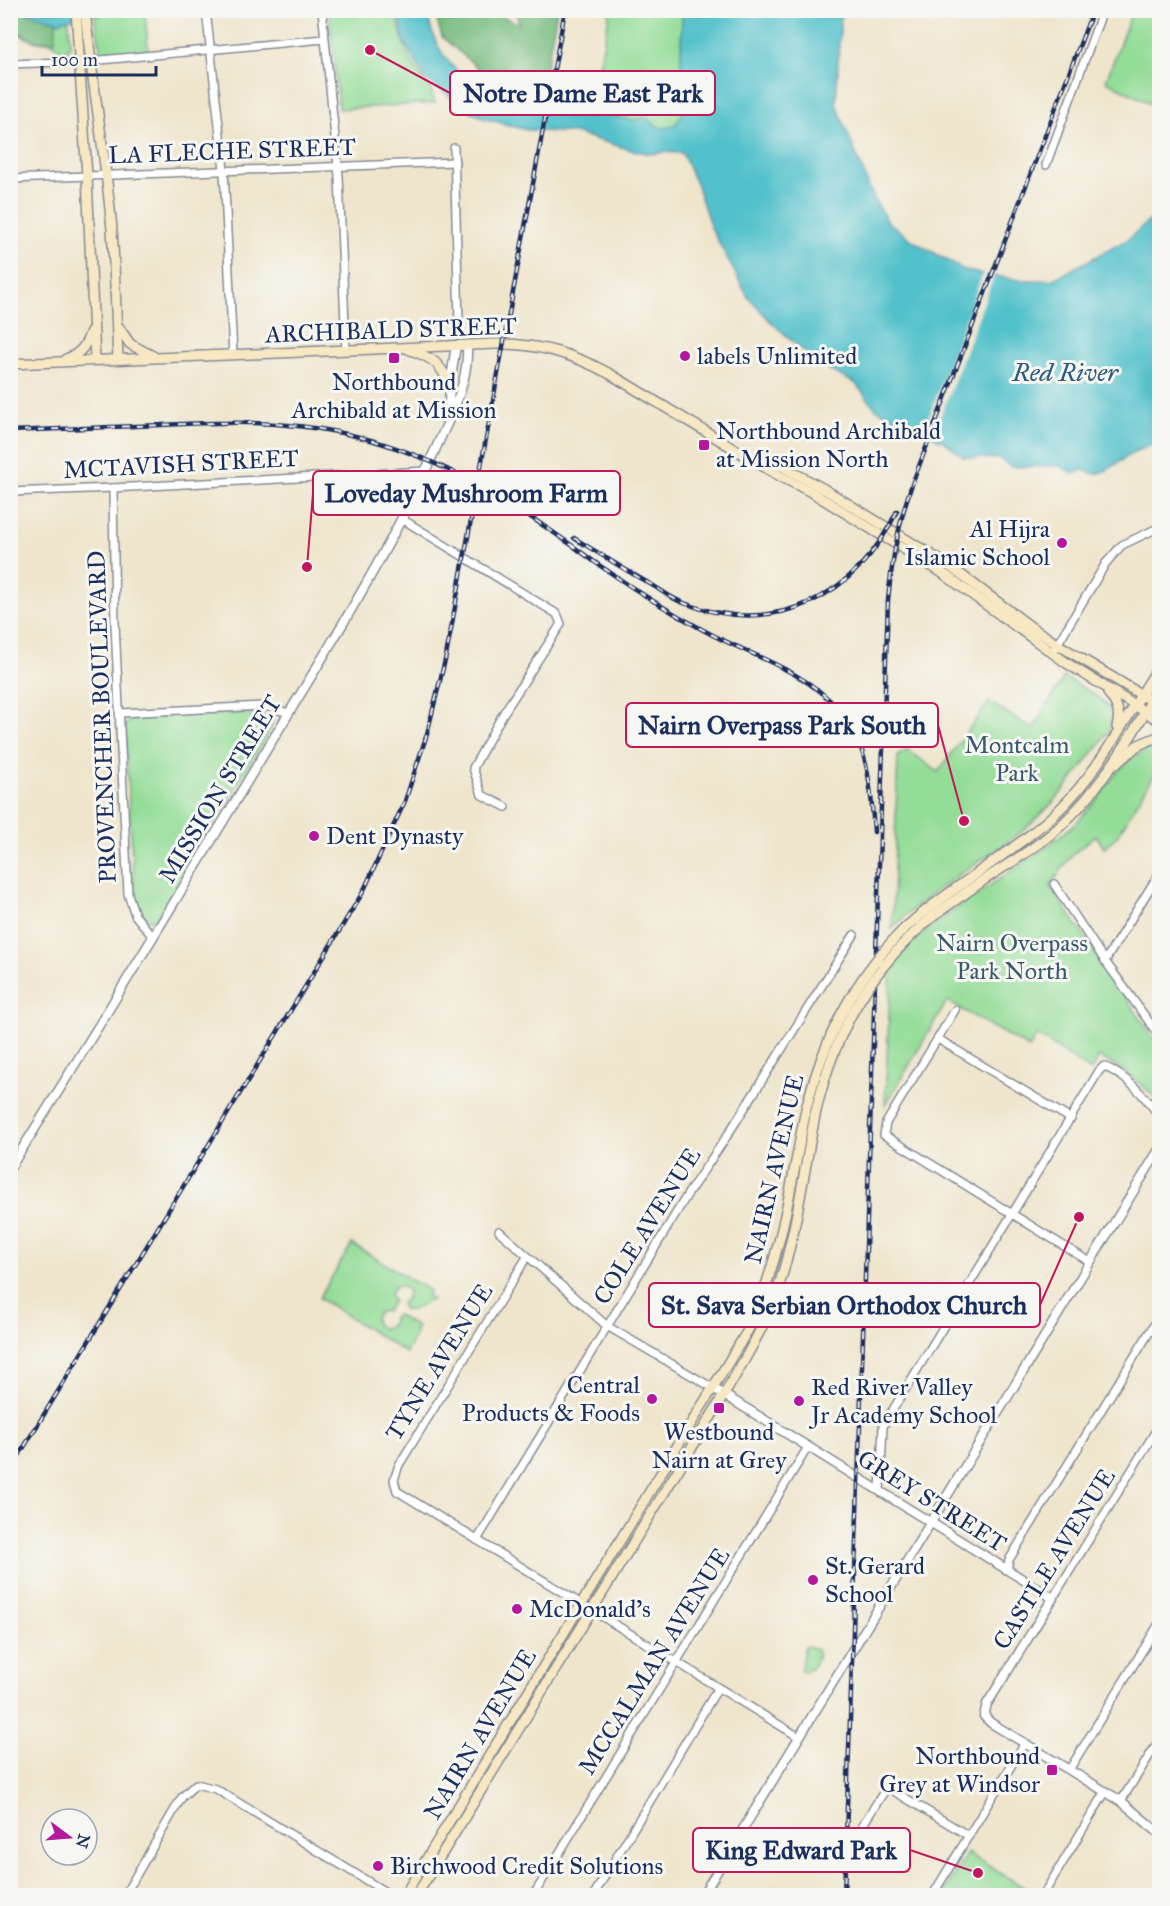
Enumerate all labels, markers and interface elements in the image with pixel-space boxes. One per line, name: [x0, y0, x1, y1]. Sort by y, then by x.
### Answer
scale bar: [42, 39, 156, 77]
text: 100 m: [51, 49, 98, 71]
callout: Notre Dame East Park: [450, 71, 715, 115]
text: Notre Dame East Park: [463, 77, 704, 109]
street label: LA FLECHE STREET: [108, 132, 356, 170]
street label: ARCHIBALD STREET: [264, 311, 517, 349]
place label: labels Unlimited: [697, 341, 857, 371]
marker: labels Unlimited: [678, 349, 692, 363]
marker: Northbound Archibald at Mission: [387, 351, 401, 365]
water label: Red River: [1011, 356, 1119, 388]
place label: Northbound Archibald at Mission: [291, 367, 496, 425]
place label: Northbound Archibald at Mission North: [716, 416, 941, 474]
marker: Northbound Archibald at Mission North: [697, 438, 711, 452]
street label: MCTAVISH STREET: [62, 443, 300, 485]
callout: Loveday Mushroom Farm: [313, 471, 620, 515]
text: Loveday Mushroom Farm: [324, 477, 608, 509]
place label: Al Hijra Islamic School: [904, 514, 1051, 572]
marker: Al Hijra Islamic School: [1055, 536, 1069, 550]
street label: PROVENCHER BOULEVARD: [81, 550, 123, 884]
street label: MISSION STREET: [152, 690, 288, 888]
callout: Nairn Overpass Park South: [626, 703, 938, 747]
text: Nairn Overpass Park South: [638, 709, 927, 741]
park label: Montcalm Park: [964, 730, 1070, 788]
place label: Dent Dynasty: [326, 821, 464, 851]
marker: Dent Dynasty: [307, 829, 321, 843]
park label: Nairn Overpass Park North: [936, 928, 1088, 986]
street label: NAIRN AVENUE: [738, 1071, 810, 1267]
street label: COLE AVENUE: [587, 1142, 707, 1310]
street label: TYNE AVENUE: [379, 1278, 499, 1446]
callout: St. Sava Serbian Orthodox Church: [649, 1283, 1040, 1327]
text: St. Sava Serbian Orthodox Church: [661, 1289, 1028, 1321]
place label: Central Products & Foods: [462, 1370, 641, 1428]
place label: Red River Valley Jr Academy School: [808, 1372, 997, 1430]
marker: Central Products & Foods: [645, 1392, 659, 1406]
marker: Red River Valley Jr Academy School: [792, 1394, 806, 1408]
marker: Westbound Nairn at Grey: [712, 1401, 726, 1415]
place label: Westbound Nairn at Grey: [652, 1417, 787, 1475]
street label: GREY STREET: [852, 1443, 1012, 1559]
street label: CASTLE AVENUE: [986, 1463, 1122, 1655]
street label: MCCALMAN AVENUE: [572, 1542, 736, 1780]
place label: St. Gerard School: [825, 1551, 925, 1609]
marker: St. Gerard School: [806, 1573, 820, 1587]
place label: McDonald's: [529, 1594, 651, 1624]
marker: McDonald's: [510, 1602, 524, 1616]
street label: NAIRN AVENUE: [417, 1643, 543, 1825]
place label: Northbound Grey at Windsor: [879, 1741, 1040, 1799]
marker: Northbound Grey at Windsor: [1045, 1763, 1059, 1777]
north arrow: [39, 1807, 99, 1867]
callout: King Edward Park: [693, 1828, 910, 1872]
text: N: [72, 1832, 94, 1851]
text: King Edward Park: [705, 1834, 898, 1867]
place label: Birchwood Credit Solutions: [390, 1851, 663, 1881]
marker: Birchwood Credit Solutions: [371, 1859, 385, 1873]

